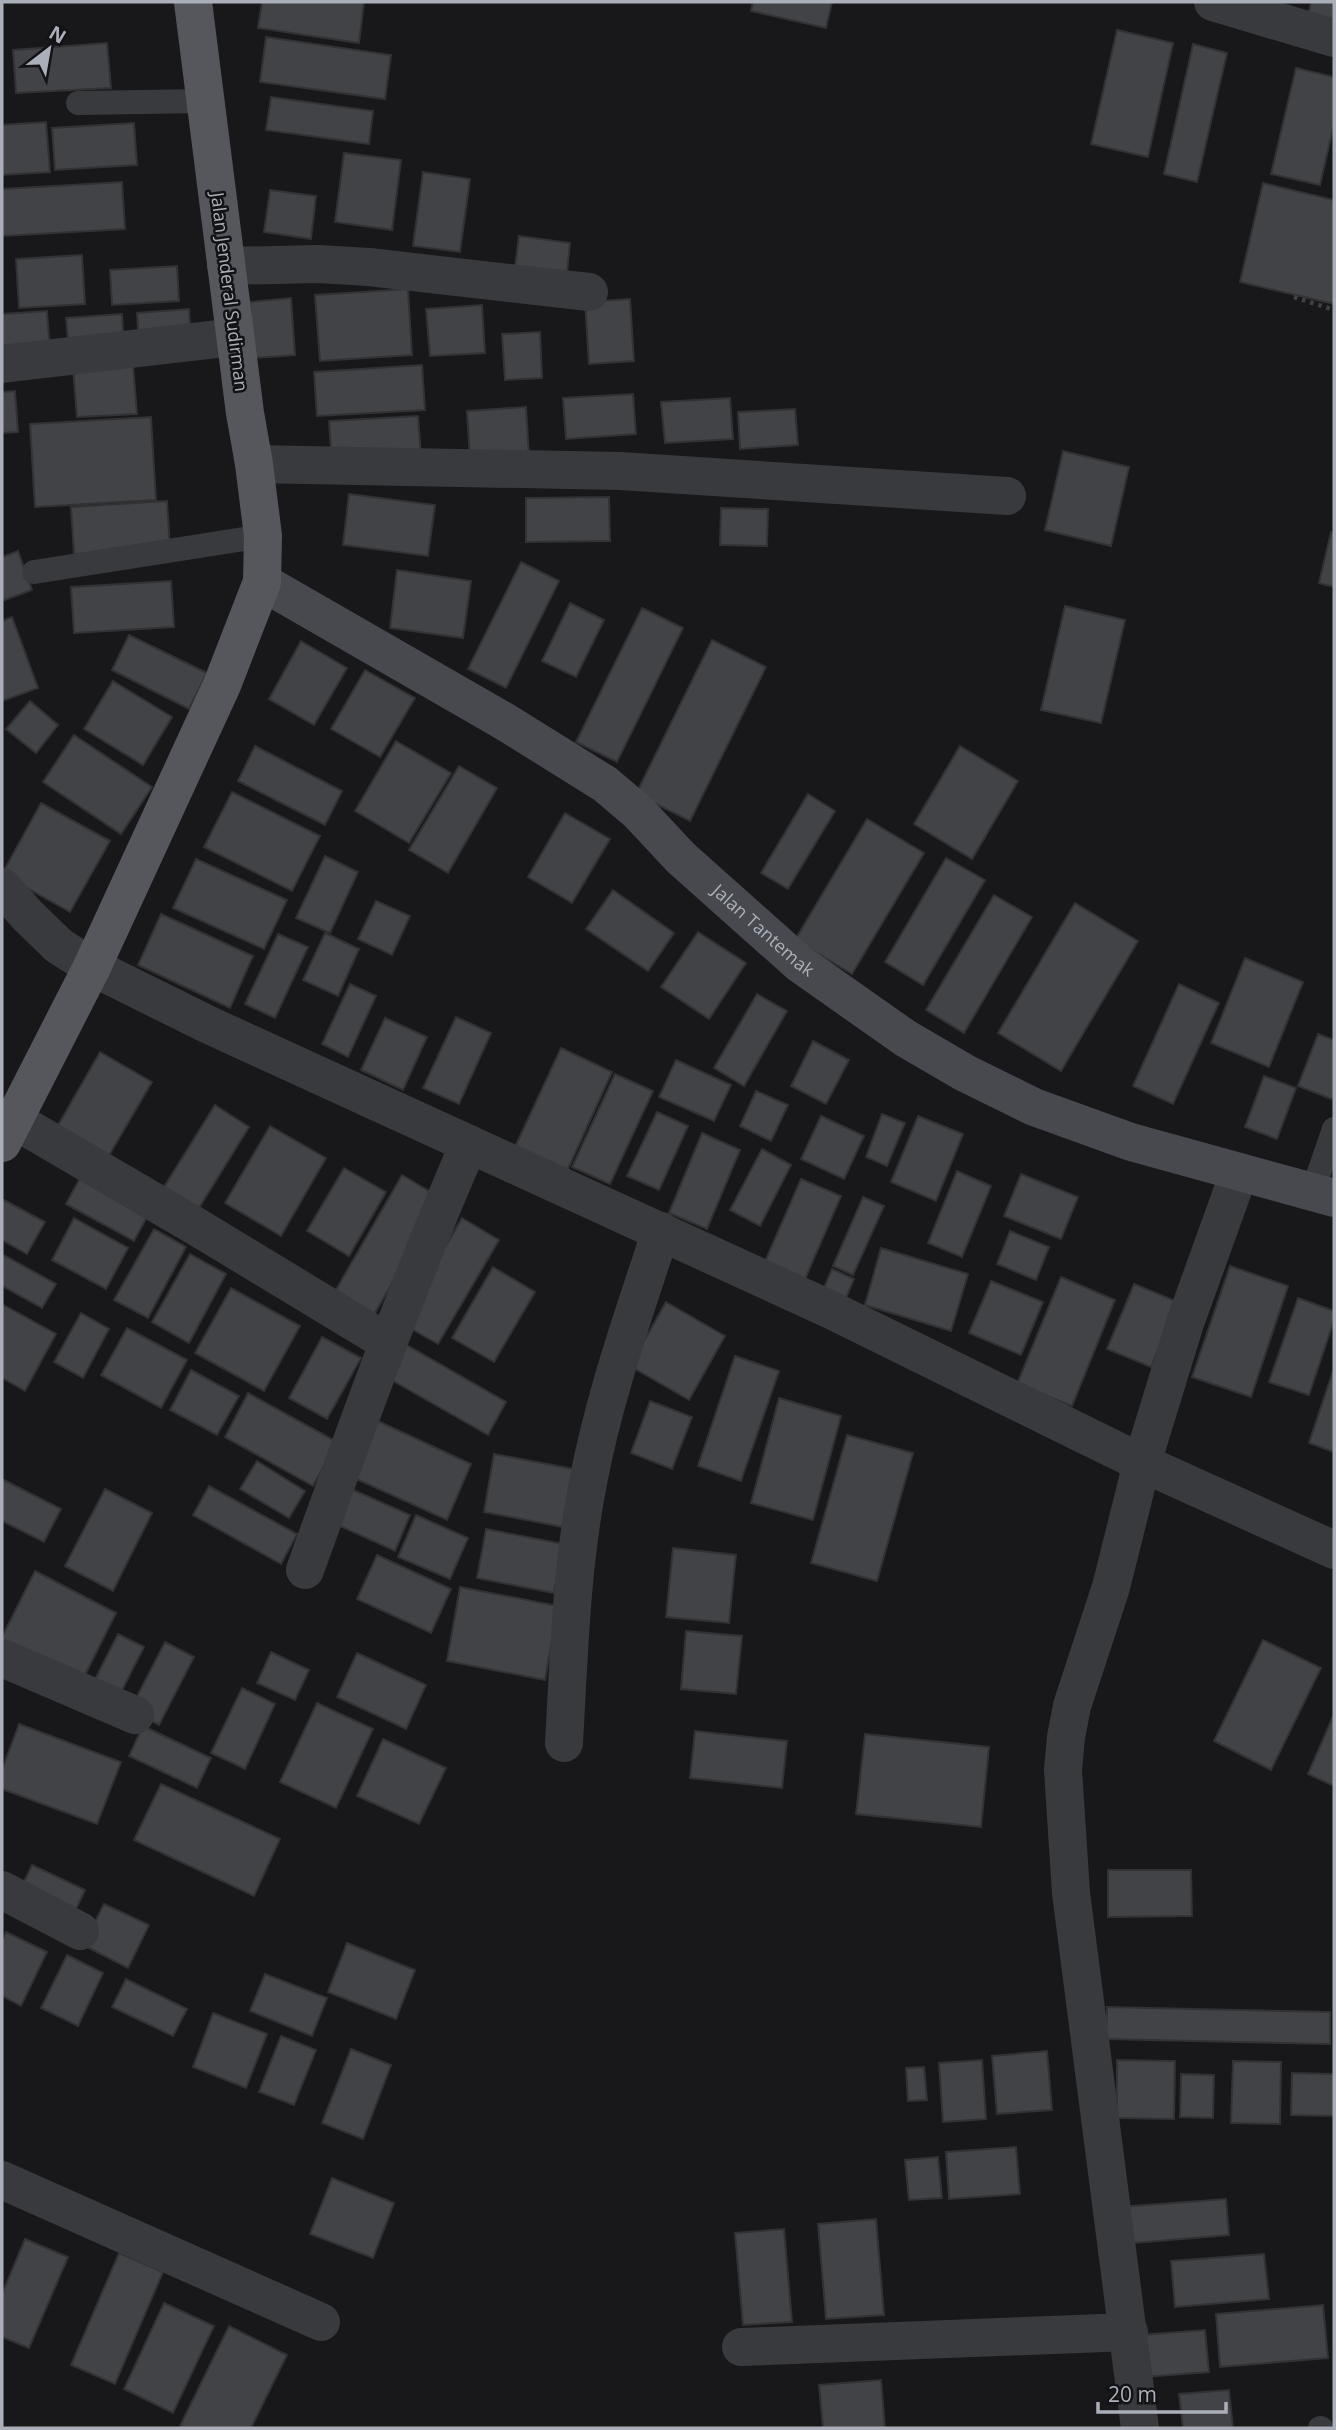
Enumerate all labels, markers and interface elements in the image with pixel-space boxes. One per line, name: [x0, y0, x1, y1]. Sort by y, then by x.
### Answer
north arrow: [14, 14, 84, 84]
text: N: [44, 19, 71, 50]
street label: Jalan Jenderal Sudirman: [206, 189, 254, 393]
street label: Jalan Tantemak: [706, 877, 820, 982]
scale bar: [1098, 2370, 1226, 2414]
text: 20 m: [1108, 2380, 1157, 2408]

